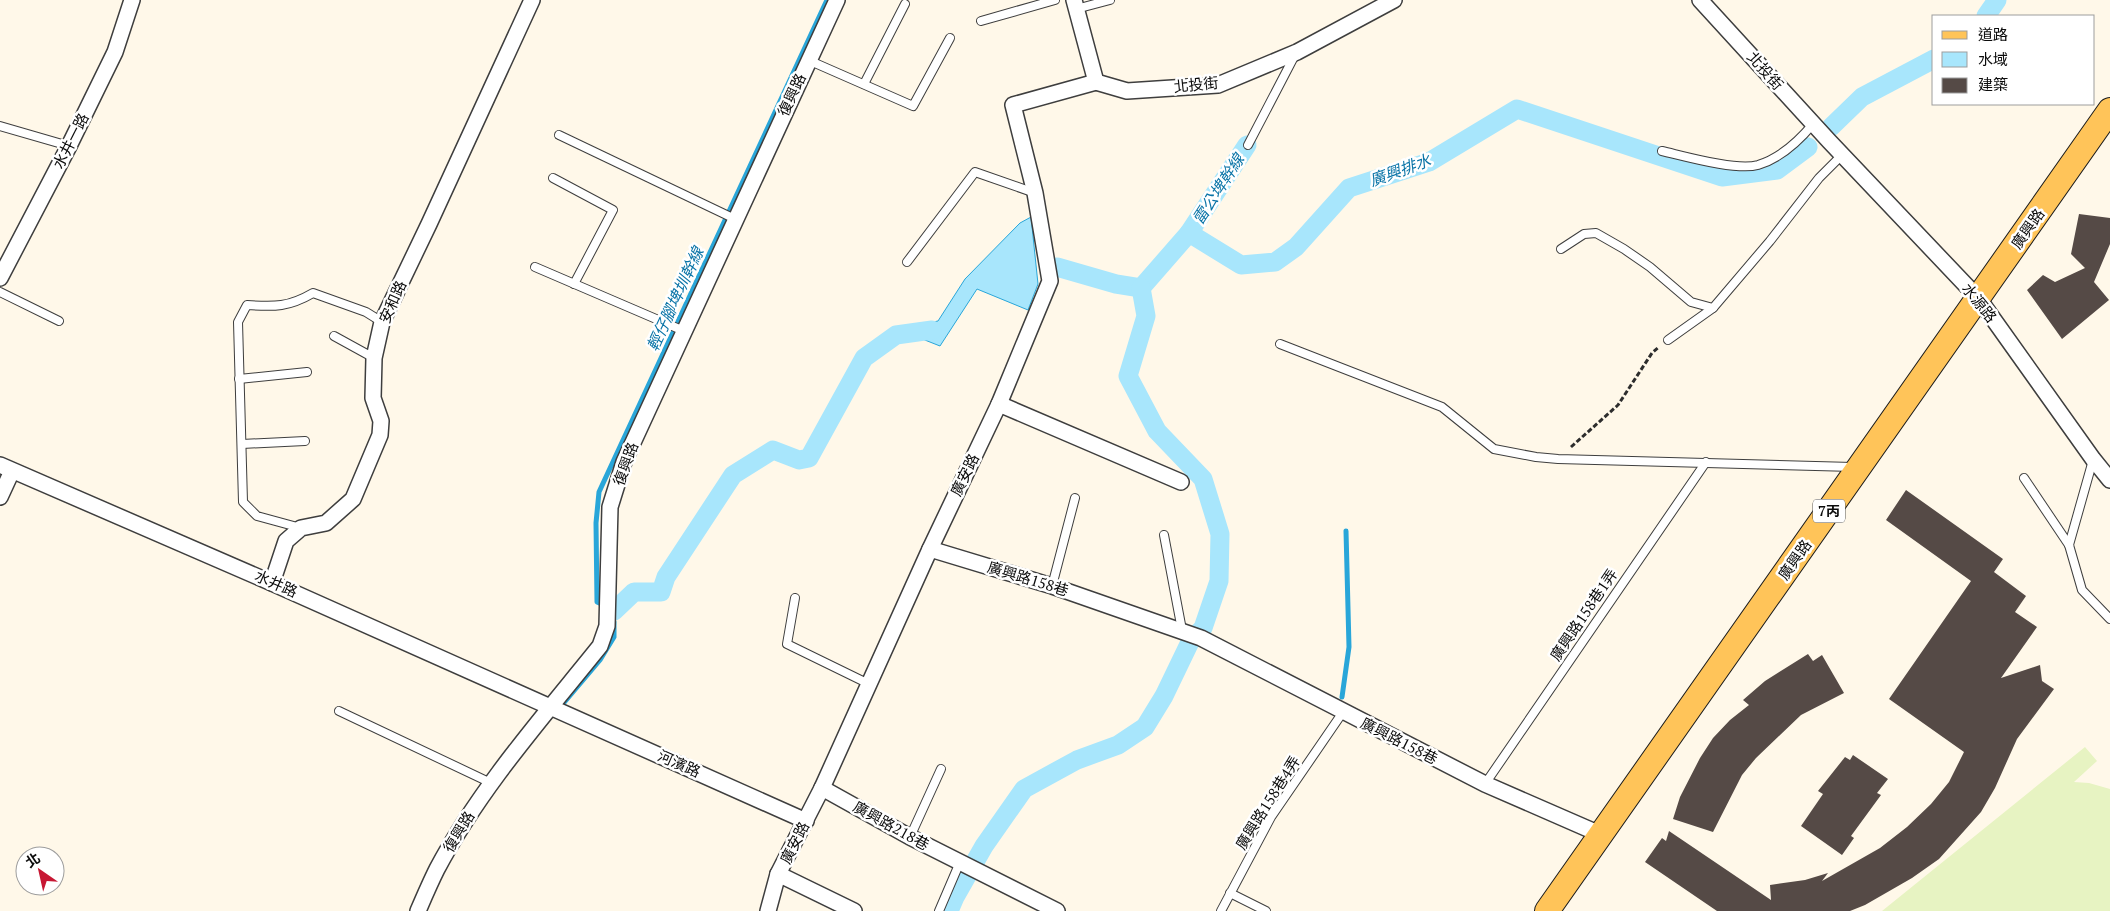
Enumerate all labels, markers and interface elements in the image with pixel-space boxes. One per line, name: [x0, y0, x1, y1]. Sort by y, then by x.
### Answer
legend: [1932, 15, 2095, 105]
text: 道路: [1978, 24, 2008, 44]
street label: 北投街: [1743, 47, 1788, 94]
text: 水域: [1978, 49, 2008, 69]
street label: 復興路: [773, 70, 810, 119]
street label: 北投街: [1172, 72, 1219, 96]
text: 建築: [1978, 74, 2008, 94]
street label: 水井一路: [48, 109, 93, 172]
water label: 雷公埤幹線: [1187, 148, 1250, 229]
water label: 廣興排水: [1366, 148, 1435, 191]
street label: 廣興路: [2006, 204, 2048, 253]
water label: 輕仔腳埤圳幹線: [641, 242, 709, 354]
street label: 安和路: [374, 277, 410, 326]
street label: 水源路: [1958, 279, 2002, 326]
street label: 復興路: [608, 439, 642, 488]
street label: 廣安路: [945, 450, 983, 499]
road number: 7丙: [1813, 500, 1845, 522]
street label: 廣興路: [1773, 535, 1815, 584]
street label: 廣興路158巷: [985, 556, 1071, 600]
street label: 水井路: [252, 565, 301, 601]
street label: 廣興路158巷1弄: [1545, 565, 1621, 664]
street label: 廣興路158巷: [1357, 712, 1441, 768]
street label: 河濱路: [655, 745, 704, 781]
street label: 廣興路158巷4弄: [1230, 752, 1304, 853]
street label: 廣興路218巷: [850, 796, 933, 854]
street label: 復興路: [438, 807, 478, 856]
street label: 廣安路: [775, 818, 813, 867]
north arrow: [15, 846, 65, 896]
text: 北: [21, 848, 44, 872]

